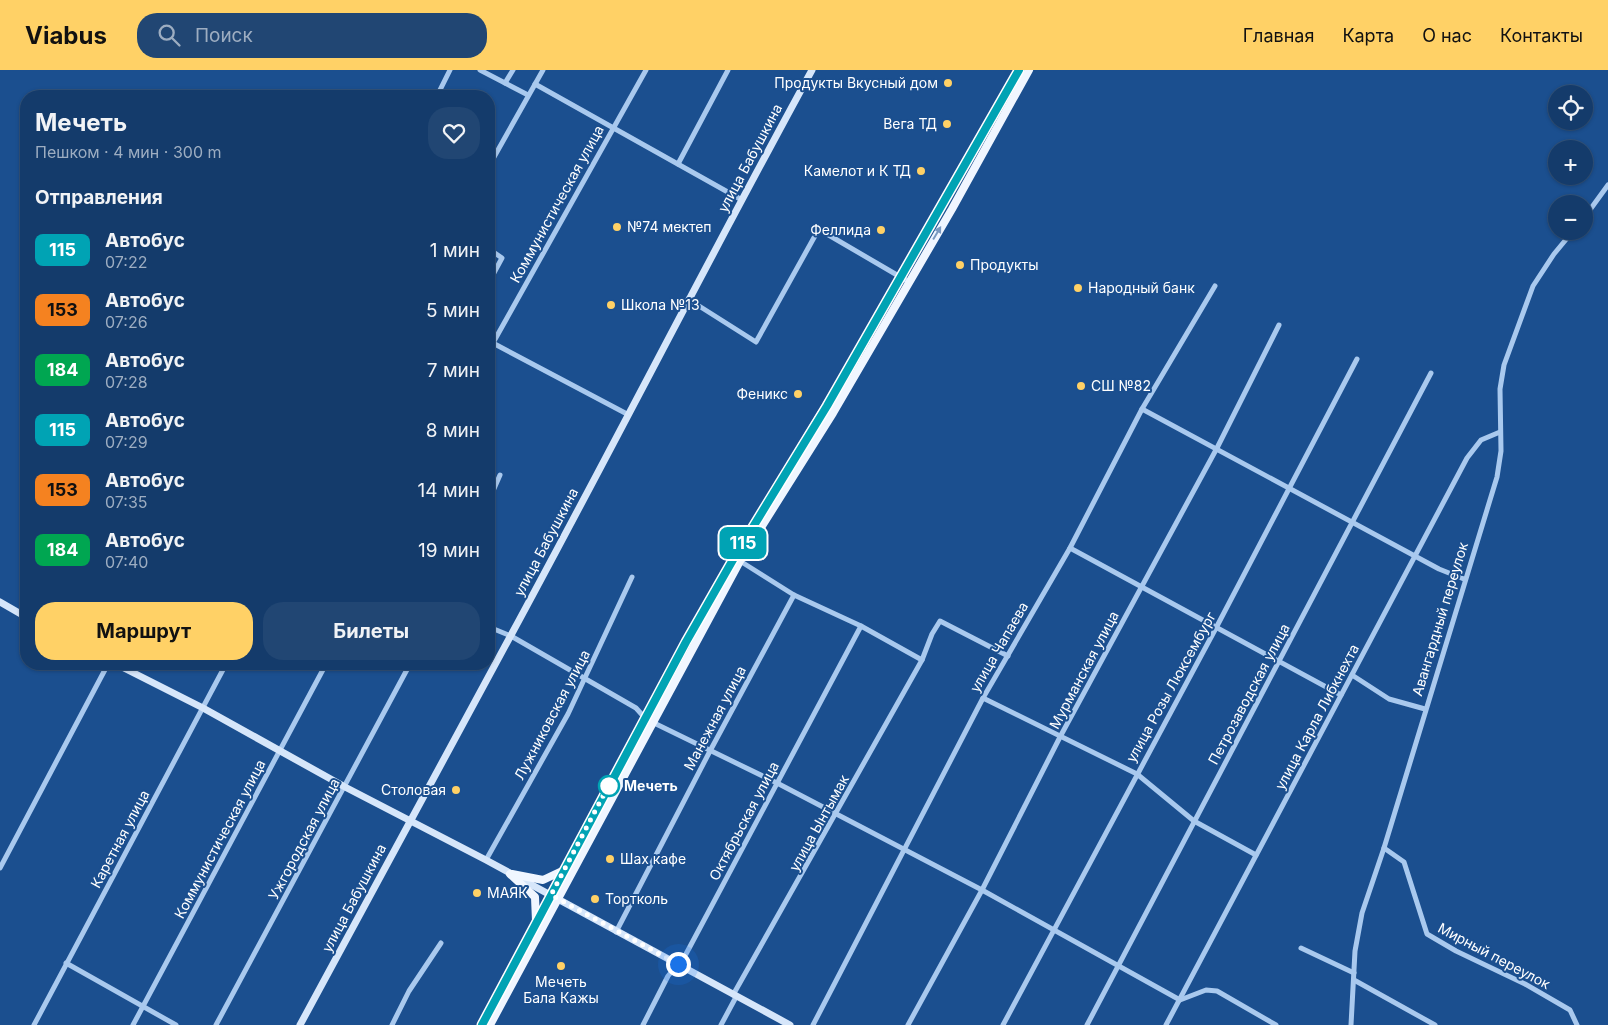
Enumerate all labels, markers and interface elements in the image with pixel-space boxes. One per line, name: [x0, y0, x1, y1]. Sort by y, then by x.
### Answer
search box: [137, 13, 487, 58]
text: Viabus: [25, 21, 107, 50]
icon: search: [155, 21, 183, 49]
text: Поиск: [195, 24, 253, 47]
text: Главная: [1243, 25, 1314, 46]
text: Карта: [1342, 25, 1394, 46]
text: О нас: [1422, 25, 1472, 46]
text: Контакты: [1500, 25, 1583, 46]
place label: Продукты Вкусный дом: [774, 74, 938, 91]
marker: Продукты Вкусный дом: [942, 77, 954, 89]
map controls: [1548, 85, 1593, 240]
button: locate: [1548, 85, 1593, 130]
street label: улица Бабушкина: [714, 101, 785, 215]
button: heart: [428, 107, 480, 159]
text: Мечеть: [35, 108, 127, 137]
place label: Вега ТД: [883, 115, 937, 132]
marker: Вега ТД: [941, 118, 953, 130]
street label: Коммунистическая улица: [506, 122, 607, 285]
button: +: [1548, 140, 1593, 185]
text: Пешком · 4 мин · 300 m: [35, 142, 221, 162]
place label: Камелот и К ТД: [804, 162, 911, 179]
marker: Камелот и К ТД: [915, 165, 927, 177]
text: Отправления: [35, 186, 163, 209]
button: −: [1548, 195, 1593, 240]
place label: №74 мектеп: [627, 218, 712, 235]
marker: №74 мектеп: [611, 221, 623, 233]
place label: Феллида: [810, 221, 871, 238]
marker: Феллида: [875, 224, 887, 236]
one-way arrow: [933, 227, 942, 240]
text: Автобус: [105, 229, 185, 252]
text: 115: [49, 239, 76, 260]
text: 1 мин: [430, 239, 480, 262]
text: 07:22: [105, 252, 147, 272]
place label: Продукты: [970, 256, 1039, 273]
marker: Продукты: [954, 259, 966, 271]
place label: Народный банк: [1088, 279, 1195, 296]
marker: Народный банк: [1072, 282, 1084, 294]
text: Автобус: [105, 289, 185, 312]
place label: Школа №13: [621, 296, 700, 313]
text: 153: [47, 299, 78, 320]
text: 5 мин: [426, 299, 480, 322]
marker: Школа №13: [605, 299, 617, 311]
text: 07:26: [105, 312, 148, 332]
text: Автобус: [105, 349, 185, 372]
text: 184: [47, 359, 78, 380]
text: 7 мин: [427, 359, 480, 382]
text: 07:28: [105, 372, 148, 392]
place label: СШ №82: [1091, 377, 1151, 394]
marker: СШ №82: [1075, 380, 1087, 392]
place label: Феникс: [736, 385, 788, 402]
marker: Феникс: [792, 388, 804, 400]
text: Автобус: [105, 409, 185, 432]
text: 115: [49, 419, 76, 440]
text: 8 мин: [426, 419, 480, 442]
text: 07:29: [105, 432, 148, 452]
text: Автобус: [105, 469, 185, 492]
text: 153: [47, 479, 78, 500]
text: 14 мин: [418, 479, 480, 502]
street label: улица Бабушкина: [510, 485, 581, 599]
text: 07:35: [105, 492, 148, 512]
line badge: 115: [714, 527, 772, 559]
text: Автобус: [105, 529, 185, 552]
text: 115: [729, 532, 757, 553]
text: 184: [47, 539, 78, 560]
text: 19 мин: [418, 539, 480, 562]
street label: Авангардный переулок: [1408, 539, 1471, 698]
text: 07:40: [105, 552, 148, 572]
street label: улица Чапаева: [966, 599, 1031, 695]
button: Маршрут: [35, 602, 253, 660]
button: Билеты: [263, 602, 480, 660]
street label: Мурманская улица: [1045, 608, 1122, 732]
street label: улица Розы Люксембург: [1122, 609, 1219, 765]
street label: Петрозаводская улица: [1204, 620, 1293, 767]
street label: улица Карла Либкнехта: [1271, 641, 1362, 792]
street label: Лужниковская улица: [510, 647, 593, 783]
street label: Манежная улица: [680, 663, 749, 773]
street label: Коммунистическая улица: [170, 756, 269, 921]
street label: Октябрьская улица: [705, 758, 782, 883]
street label: улица Ынтымак: [785, 771, 852, 874]
street label: Ужгородская улица: [264, 775, 343, 902]
marker: Мечеть: [598, 775, 620, 797]
place label: Мечеть: [624, 777, 678, 794]
place label: Столовая: [381, 781, 446, 798]
marker: Столовая: [450, 784, 462, 796]
street label: Каретная улица: [87, 787, 153, 891]
street label: улица Бабушкина: [318, 841, 389, 955]
place label: Шах кафе: [620, 850, 686, 867]
marker: Шах кафе: [604, 853, 616, 865]
place label: МАЯК: [487, 884, 528, 901]
marker: МАЯК: [471, 887, 483, 899]
place label: Тортколь: [605, 890, 668, 907]
marker: Тортколь: [589, 893, 601, 905]
street label: Мирный переулок: [1435, 919, 1554, 992]
your location: [666, 952, 691, 977]
marker: Мечеть Бала Кажы: [555, 960, 567, 972]
place label: Мечеть Бала Кажы: [523, 973, 599, 1006]

